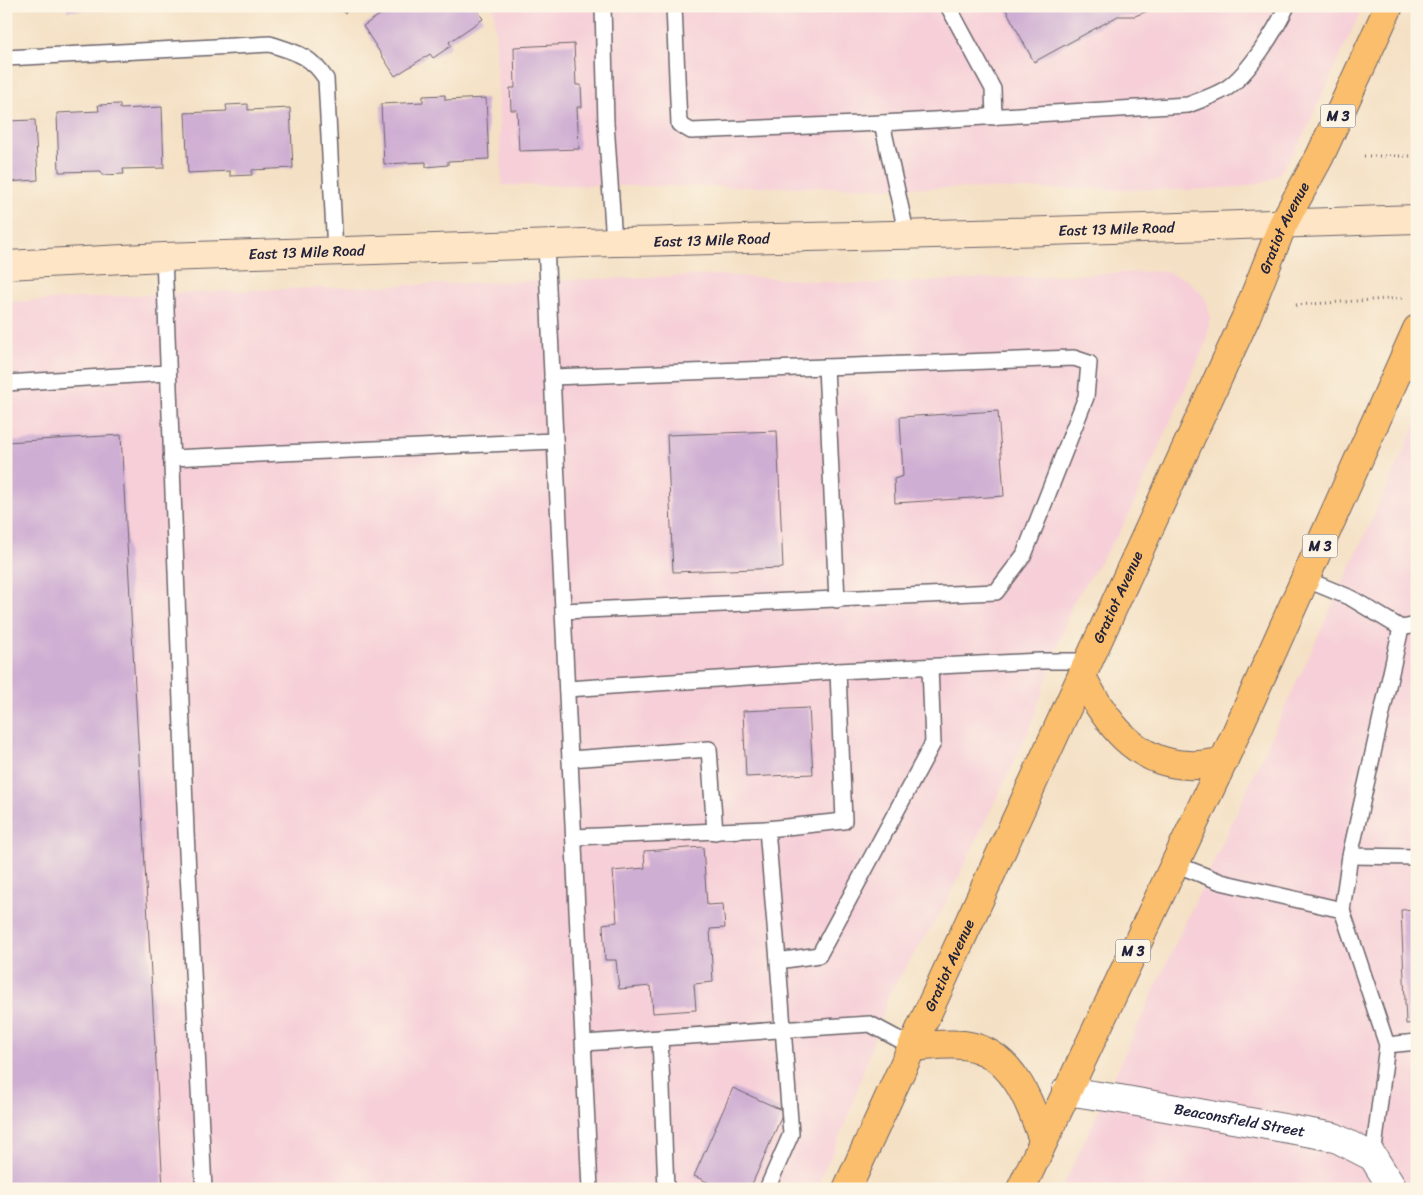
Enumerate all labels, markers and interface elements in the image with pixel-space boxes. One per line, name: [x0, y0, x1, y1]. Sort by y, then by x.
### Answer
road number: M 3: [1320, 104, 1356, 128]
street label: Gratiot Avenue: [1251, 177, 1317, 278]
street label: East 13 Mile Road: [1058, 214, 1176, 244]
street label: East 13 Mile Road: [653, 225, 771, 255]
street label: East 13 Mile Road: [248, 237, 366, 267]
road number: M 3: [1302, 534, 1338, 558]
street label: Gratiot Avenue: [1085, 547, 1150, 647]
street label: Gratiot Avenue: [917, 915, 982, 1016]
road number: M 3: [1116, 939, 1150, 962]
street label: Beaconsfield Street: [1172, 1096, 1307, 1145]

